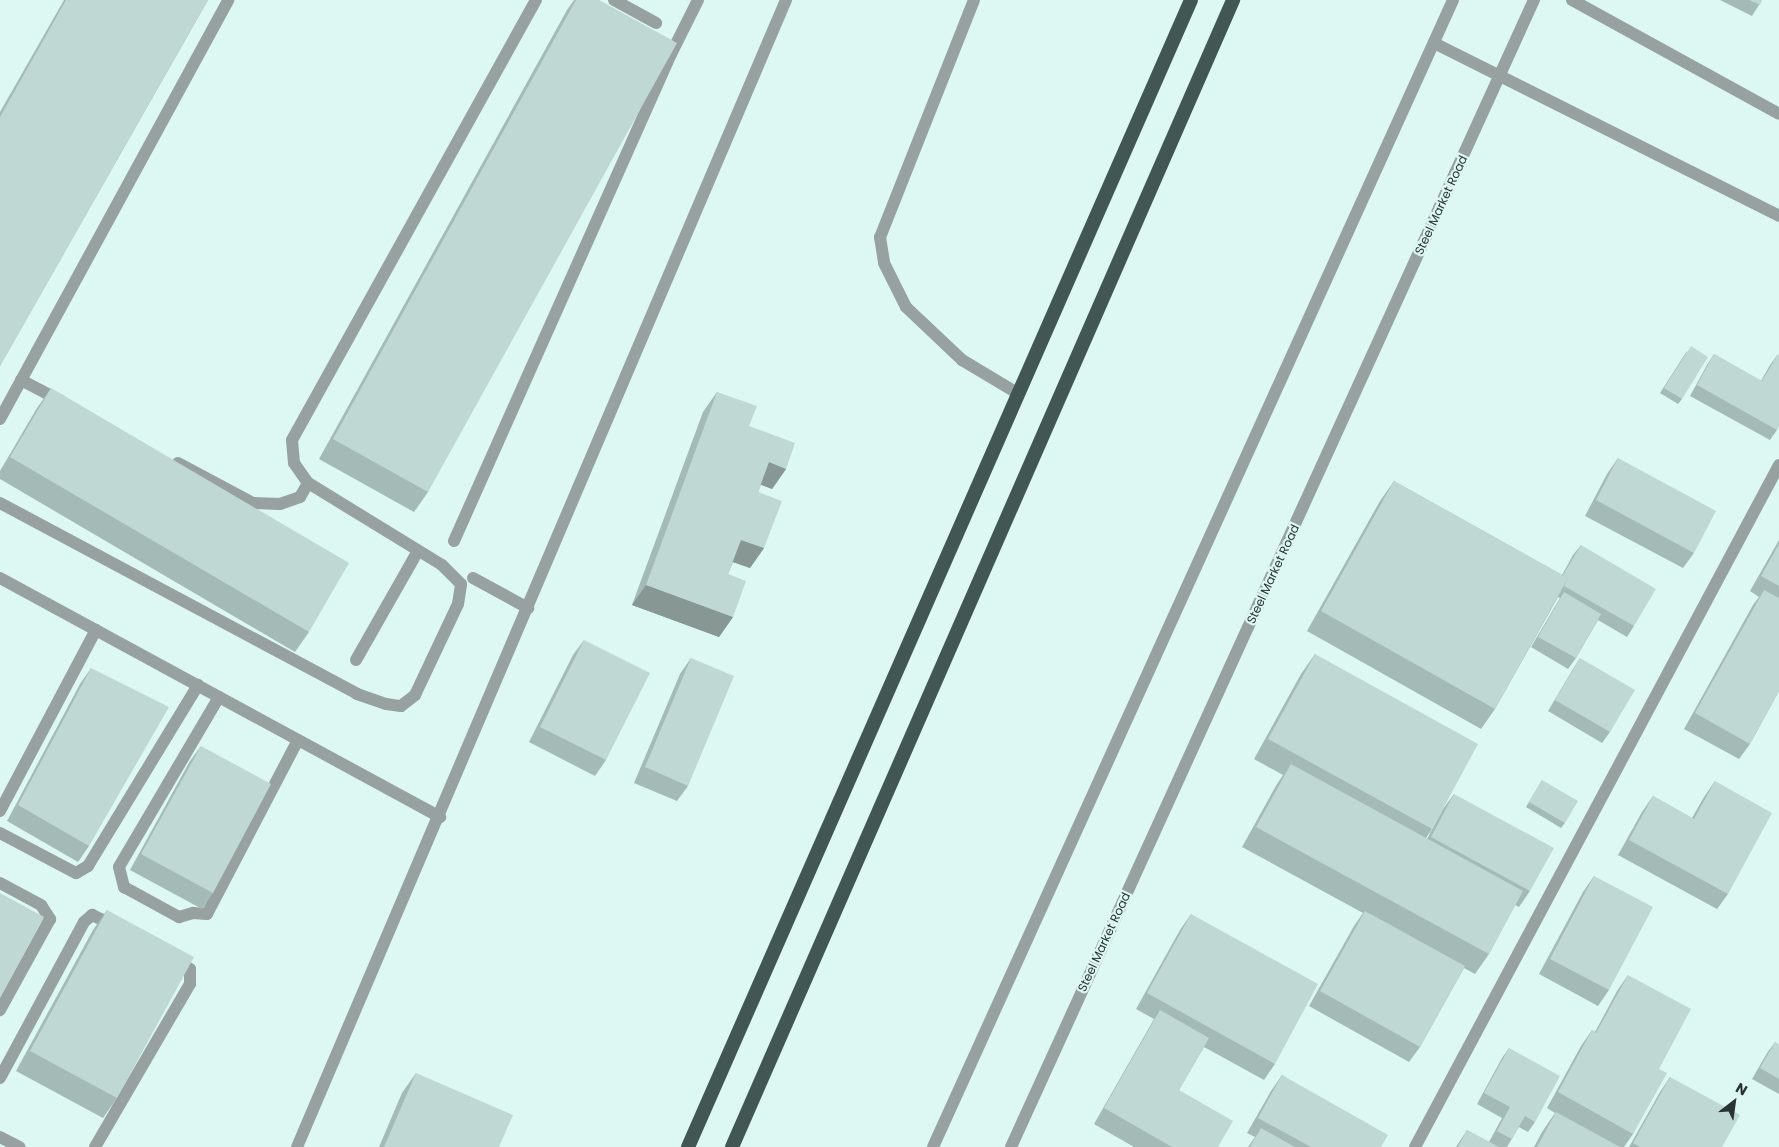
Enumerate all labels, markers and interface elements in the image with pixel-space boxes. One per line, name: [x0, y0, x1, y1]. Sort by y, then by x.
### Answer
street label: Steel Market Road: [1412, 153, 1470, 257]
street label: Steel Market Road: [1244, 522, 1302, 626]
street label: Steel Market Road: [1075, 890, 1133, 994]
north arrow: [1709, 1077, 1759, 1127]
text: N: [1732, 1078, 1751, 1100]

